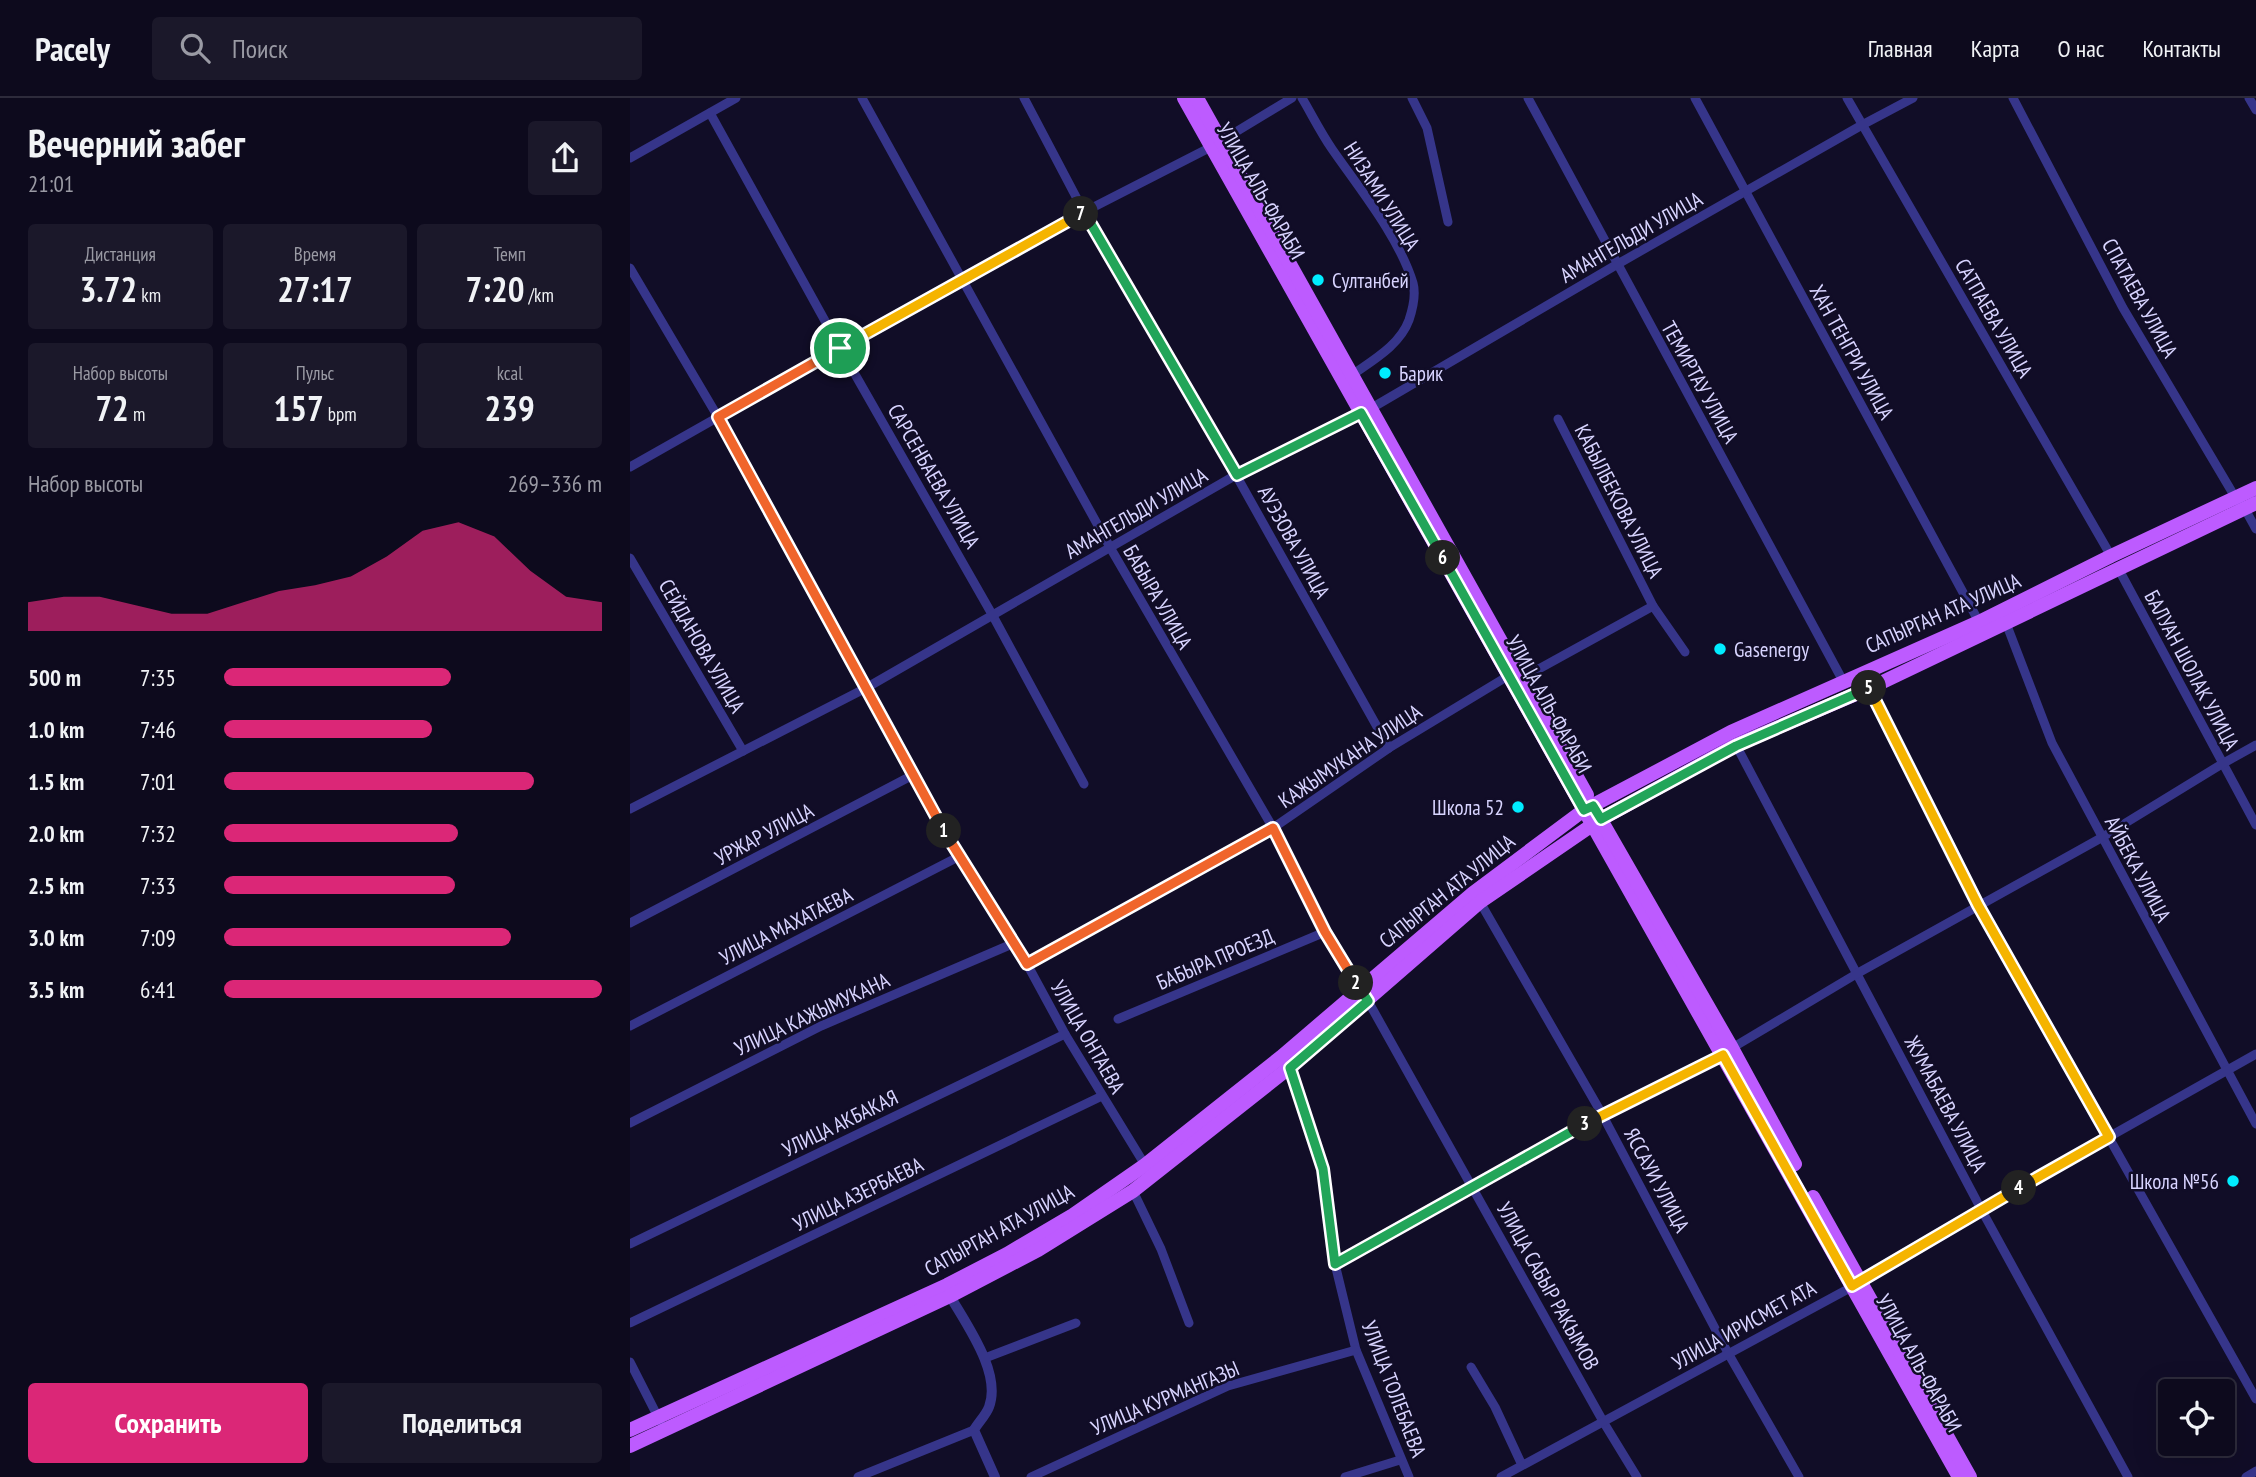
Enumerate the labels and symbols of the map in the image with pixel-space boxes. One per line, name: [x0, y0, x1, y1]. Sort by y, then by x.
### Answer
street label: УЛИЦА АЛЬ-ФАРАБИ: [1211, 118, 1311, 264]
street label: НИЗАМИ УЛИЦА: [1338, 137, 1426, 255]
street label: АМАНГЕЛЬДИ УЛИЦА: [1555, 185, 1707, 289]
pin: 7: [1064, 197, 1098, 232]
street label: СПАТАЕВА УЛИЦА: [2096, 234, 2184, 363]
street label: САТПАЕВА УЛИЦА: [1949, 254, 2039, 382]
place label: Султанбей: [1332, 267, 1409, 294]
marker: Султанбей: [1310, 272, 1326, 288]
street label: ХАН ТЕНГРИ УЛИЦА: [1804, 280, 1900, 424]
street label: ТЕМИРТАУ УЛИЦА: [1655, 316, 1745, 448]
pin: [810, 318, 870, 378]
place label: Барик: [1399, 360, 1443, 387]
marker: Барик: [1377, 365, 1393, 381]
street label: САРСЕНБАЕВА УЛИЦА: [882, 399, 986, 553]
street label: КАБЫЛБЕКОВА УЛИЦА: [1569, 420, 1669, 582]
street label: АМАНГЕЛЬДИ УЛИЦА: [1060, 461, 1212, 565]
street label: АУЭЗОВА УЛИЦА: [1252, 481, 1336, 603]
street label: БАБЫРА УЛИЦА: [1117, 540, 1199, 654]
pin: 6: [1426, 540, 1460, 575]
street label: САПЫРГАН АТА УЛИЦА: [1861, 567, 2025, 659]
street label: СЕЙДАНОВА УЛИЦА: [653, 574, 751, 718]
street label: БАЛУАН ШОЛАК УЛИЦА: [2138, 585, 2246, 755]
street label: УЛИЦА АЛЬ-ФАРАБИ: [1500, 630, 1598, 778]
place label: Gasenergy: [1734, 636, 1809, 663]
marker: Gasenergy: [1712, 641, 1728, 657]
pin: 5: [1852, 670, 1886, 706]
street label: КАЖЫМУКАНА УЛИЦА: [1273, 698, 1427, 814]
place label: Школа 52: [1432, 794, 1504, 821]
street label: УРЖАР УЛИЦА: [710, 797, 818, 871]
marker: Школа 52: [1510, 799, 1526, 815]
street label: АЙБЕКА УЛИЦА: [2099, 811, 2177, 927]
pin: 1: [926, 814, 962, 848]
street label: САПЫРГАН АТА УЛИЦА: [1374, 828, 1520, 954]
street label: УЛИЦА МАХАТАЕВА: [715, 881, 857, 971]
street label: БАБЫРА ПРОЕЗД: [1152, 922, 1278, 996]
street label: УЛИЦА КАЖЫМУКАНА: [730, 966, 894, 1062]
pin: 2: [1338, 966, 1374, 1001]
street label: УЛИЦА ОНТАЕВА: [1045, 976, 1131, 1098]
street label: ЖУМАБАЕВА УЛИЦА: [1898, 1030, 1993, 1177]
street label: УЛИЦА АКБАКАЯ: [778, 1083, 902, 1163]
pin: 3: [1567, 1107, 1602, 1142]
street label: ЯССАУИ УЛИЦА: [1618, 1123, 1696, 1237]
street label: УЛИЦА АЗЕРБАЕВА: [788, 1151, 928, 1237]
place label: Школа №56: [2130, 1168, 2219, 1195]
pin: 4: [2002, 1170, 2036, 1206]
marker: Школа №56: [2225, 1173, 2241, 1189]
street label: САПЫРГАН АТА УЛИЦА: [919, 1178, 1079, 1282]
street label: УЛИЦА САБЫР РАКЫМОВ: [1491, 1197, 1605, 1375]
street label: УЛИЦА ИРИСМЕТ АТА: [1667, 1274, 1821, 1376]
street label: УЛИЦА АЛЬ-ФАРАБИ: [1870, 1289, 1968, 1437]
street label: УЛИЦА ТОЛЕБАЕВА: [1356, 1317, 1432, 1461]
street label: УЛИЦА КУРМАНГАЗЫ: [1087, 1355, 1243, 1441]

